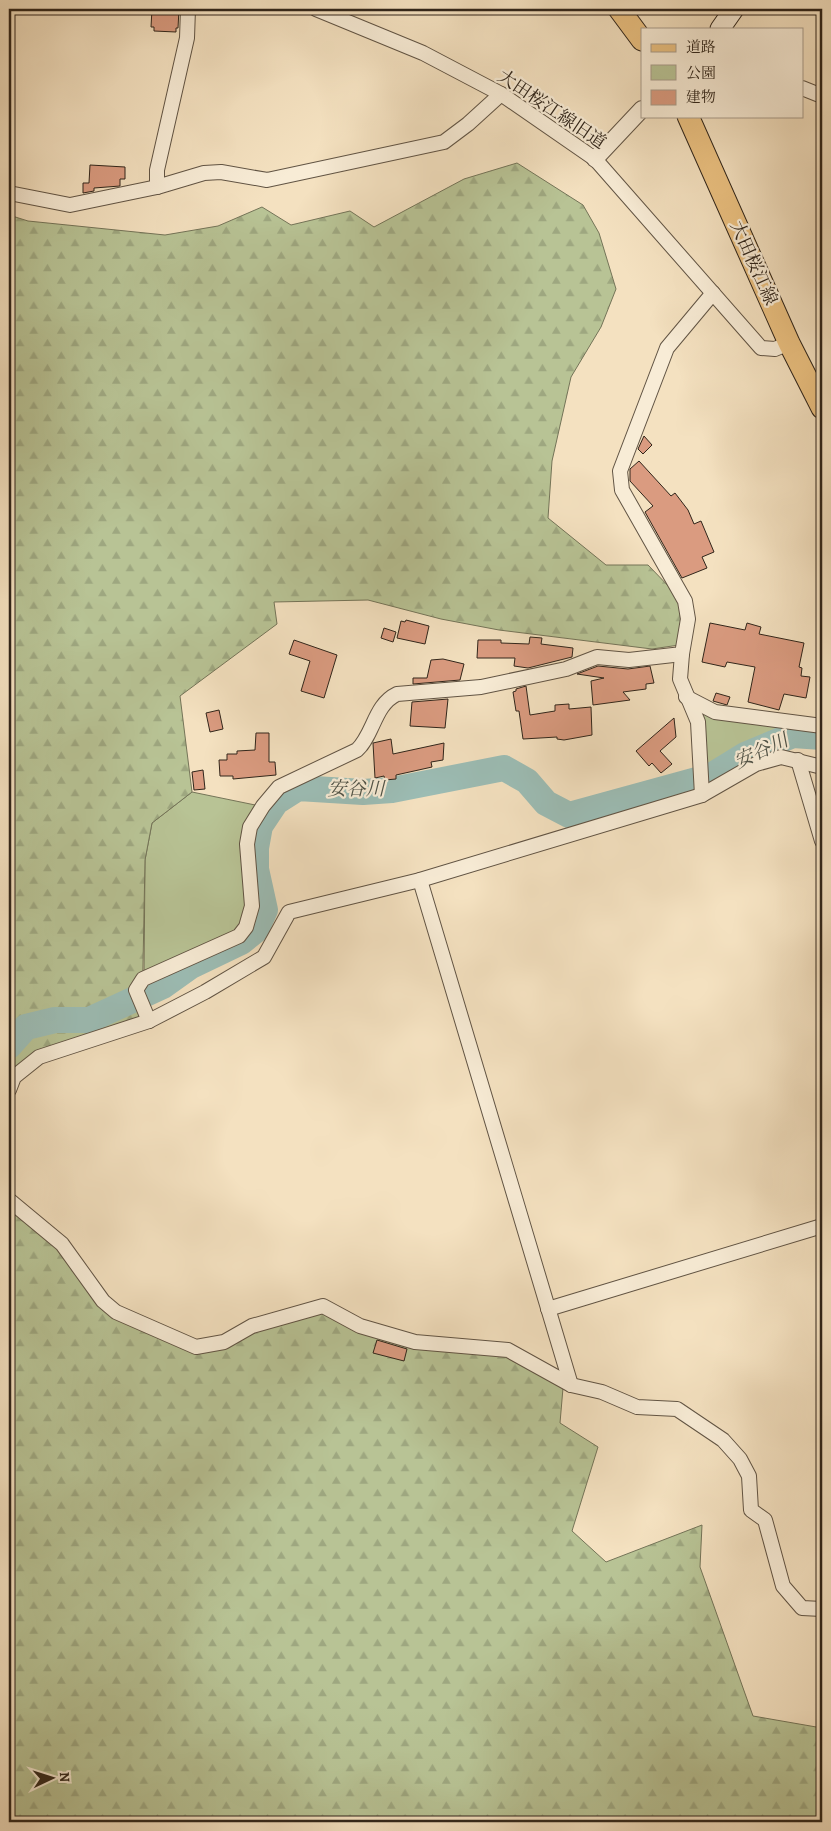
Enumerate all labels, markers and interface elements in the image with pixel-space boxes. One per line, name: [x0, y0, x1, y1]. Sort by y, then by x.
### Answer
legend: [641, 28, 804, 118]
text: 道路: [686, 37, 716, 57]
text: 公園: [686, 63, 716, 83]
street label: 大田桜江線旧道: [493, 64, 611, 154]
text: 建物: [686, 87, 716, 107]
street label: 大田桜江線: [725, 217, 783, 309]
water label: 安谷川: [730, 726, 794, 775]
water label: 安谷川: [327, 776, 386, 802]
north arrow: [28, 1754, 78, 1804]
text: N: [55, 1771, 74, 1783]

